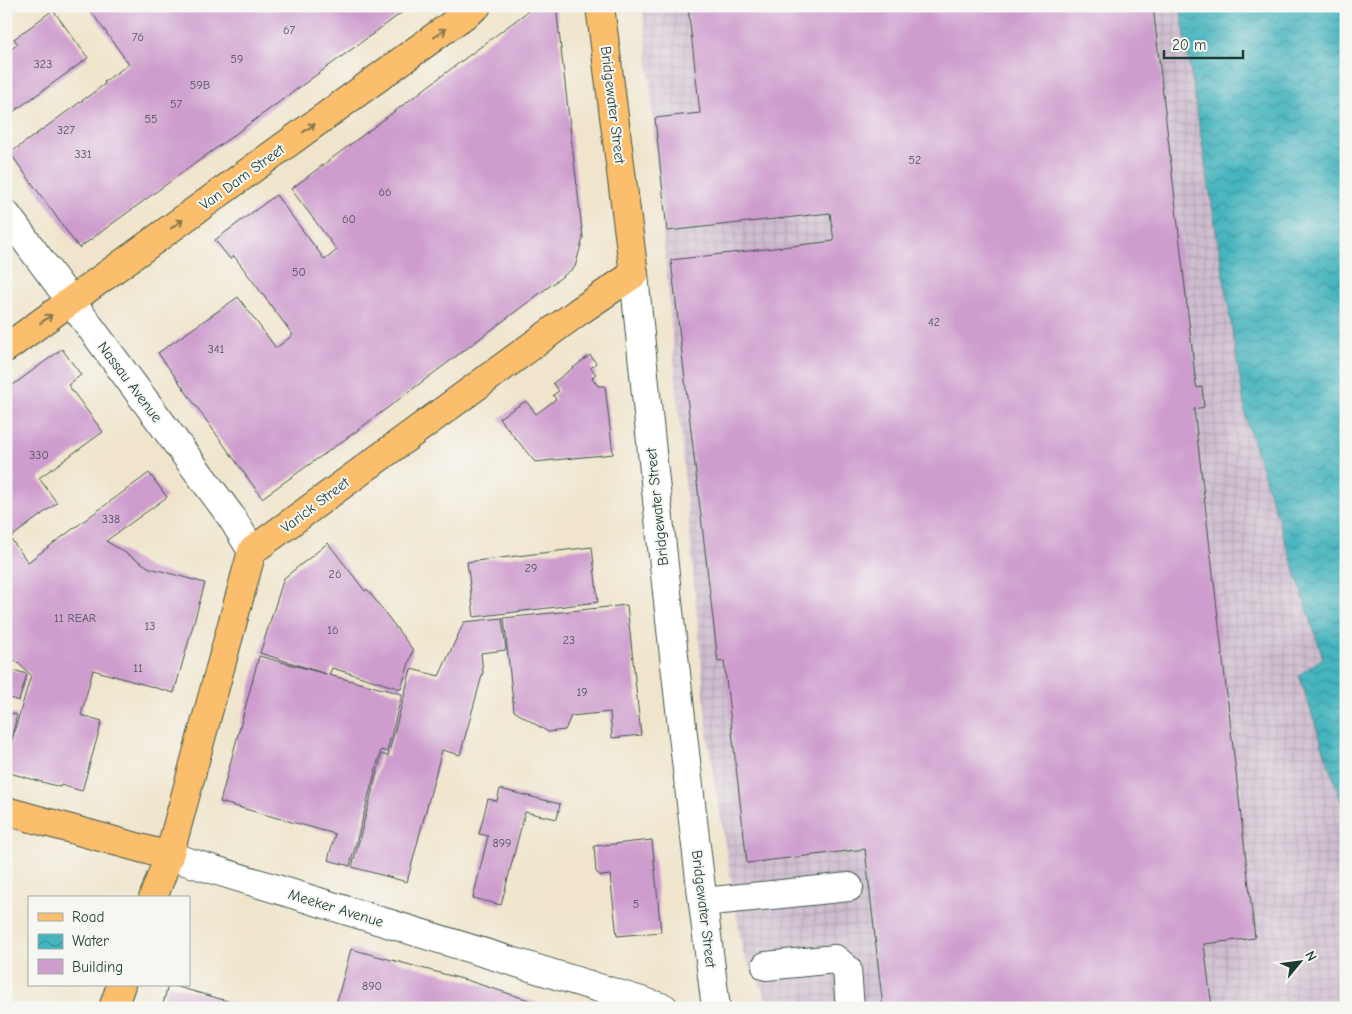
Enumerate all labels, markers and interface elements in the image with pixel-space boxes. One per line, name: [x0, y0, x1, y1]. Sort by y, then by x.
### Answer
house number: 67: [283, 23, 295, 37]
one-way arrow: [433, 28, 447, 38]
scale bar: [1164, 28, 1243, 60]
house number: 76: [132, 30, 144, 44]
text: 20 m: [1172, 36, 1206, 54]
street label: Bridgewater Street: [597, 45, 629, 166]
house number: 59: [231, 52, 243, 66]
house number: 323: [34, 57, 52, 71]
house number: 59B: [190, 78, 210, 92]
house number: 57: [170, 97, 182, 111]
house number: 55: [144, 112, 158, 126]
house number: 327: [57, 123, 75, 137]
one-way arrow: [302, 123, 316, 133]
street label: Van Dam Street: [196, 140, 288, 214]
house number: 331: [75, 147, 92, 161]
house number: 52: [909, 153, 921, 167]
house number: 66: [378, 185, 392, 199]
house number: 60: [342, 212, 356, 226]
one-way arrow: [170, 219, 184, 229]
house number: 50: [292, 265, 306, 279]
one-way arrow: [39, 314, 53, 324]
house number: 42: [928, 315, 940, 329]
street label: Nassau Avenue: [94, 338, 166, 426]
house number: 341: [208, 342, 225, 356]
street label: Bridgewater Street: [642, 446, 672, 567]
house number: 330: [29, 448, 49, 462]
street label: Varick Street: [277, 473, 353, 537]
house number: 338: [102, 512, 120, 526]
house number: 29: [525, 561, 537, 575]
house number: 26: [329, 567, 341, 581]
house number: 11 REAR: [54, 611, 96, 625]
house number: 13: [145, 619, 155, 633]
house number: 16: [327, 623, 339, 637]
house number: 23: [563, 633, 575, 647]
house number: 11: [133, 661, 143, 675]
house number: 19: [576, 685, 588, 699]
house number: 899: [493, 836, 511, 850]
street label: Bridgewater Street: [688, 849, 720, 970]
street label: Meeker Avenue: [286, 885, 386, 931]
legend: [28, 896, 190, 986]
house number: 5: [633, 897, 639, 911]
text: Road: [72, 908, 104, 926]
text: Water: [72, 932, 109, 950]
north arrow: [1274, 936, 1324, 986]
text: N: [1301, 948, 1321, 964]
text: Building: [72, 958, 123, 976]
house number: 890: [362, 979, 382, 993]

